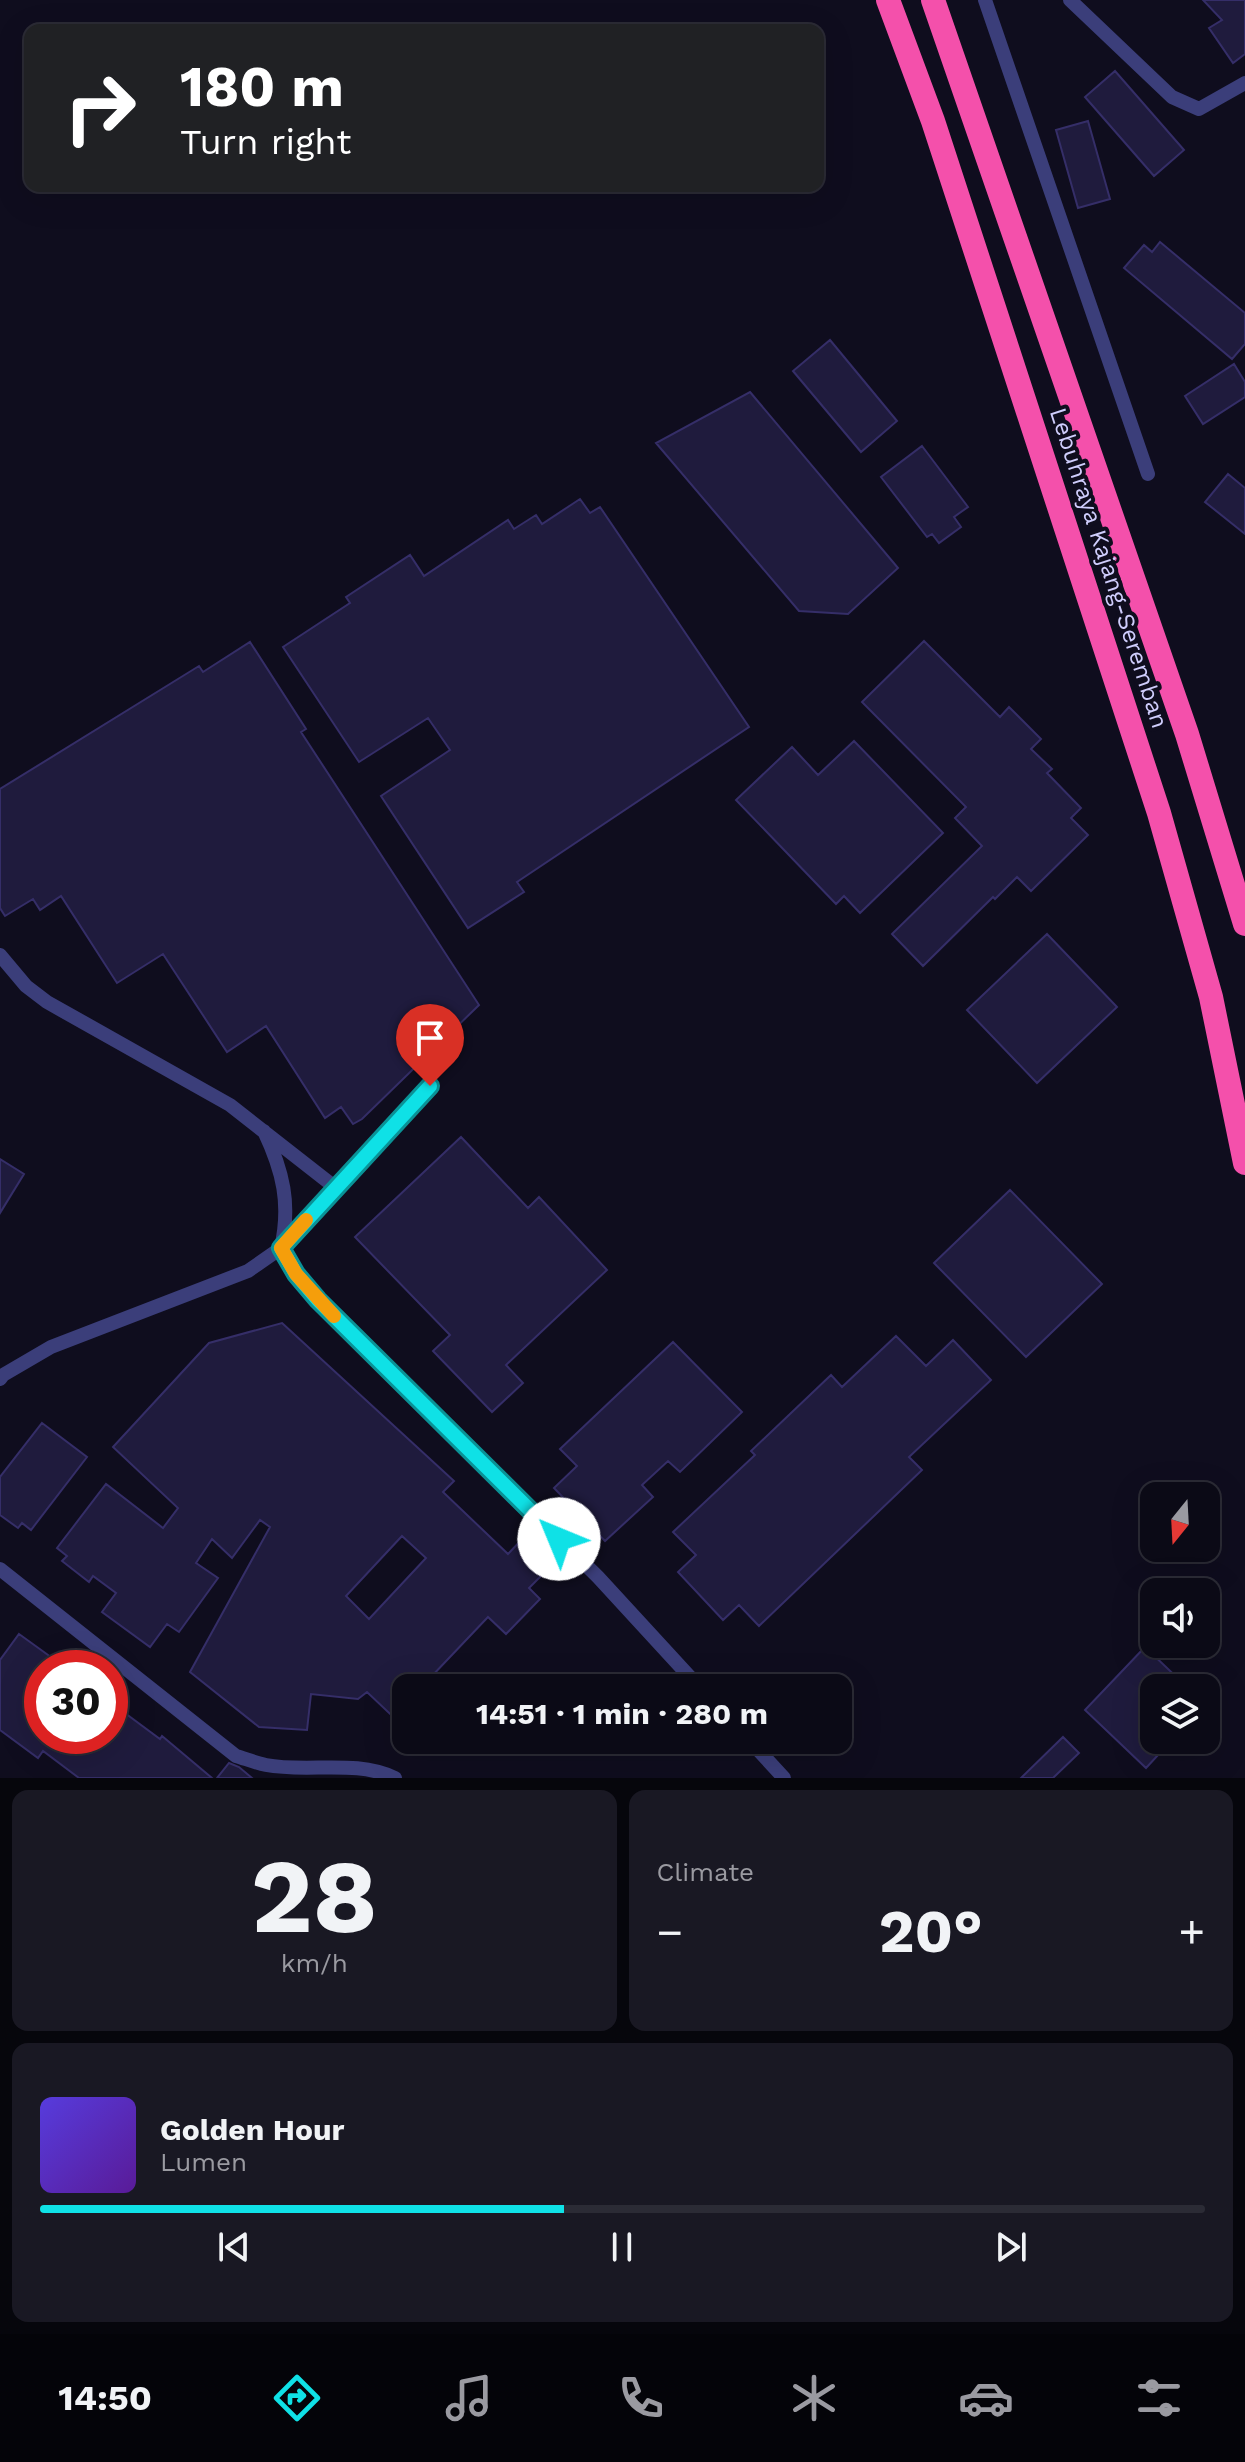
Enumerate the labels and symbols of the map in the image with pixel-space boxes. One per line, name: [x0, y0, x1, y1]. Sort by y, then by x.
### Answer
street label: Lebuhraya Kajang-Seremban: [1044, 404, 1174, 732]
pin: [396, 1004, 464, 1086]
north arrow: [1140, 1482, 1220, 1562]
position arrow: [517, 1497, 601, 1581]
speed limit sign: 30: [24, 1650, 128, 1754]

